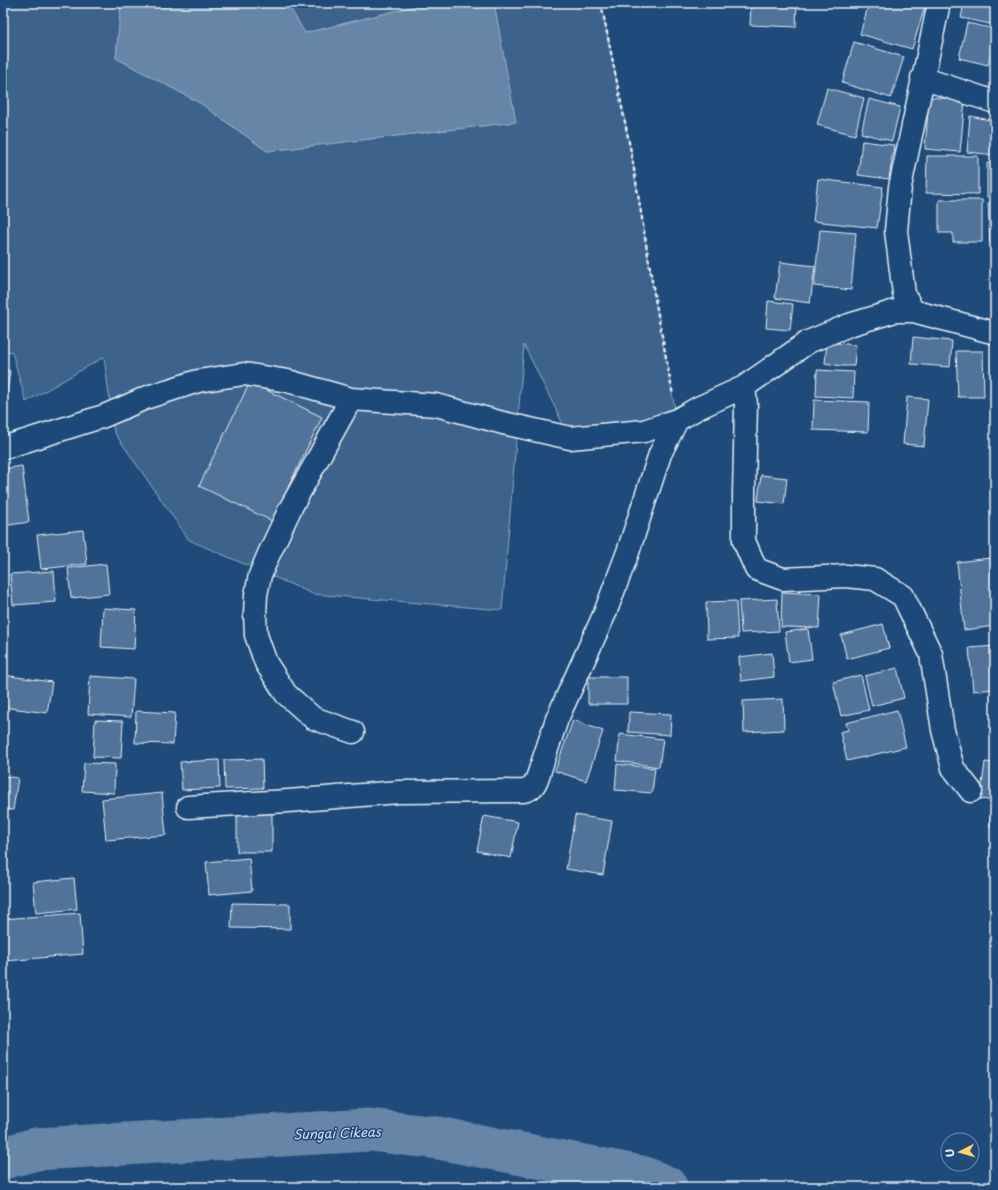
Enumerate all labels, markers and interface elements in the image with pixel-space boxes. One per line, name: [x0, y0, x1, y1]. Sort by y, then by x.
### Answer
water label: Sungai Cikeas: [293, 1121, 382, 1144]
north arrow: [940, 1132, 980, 1172]
text: U: [941, 1148, 958, 1158]

